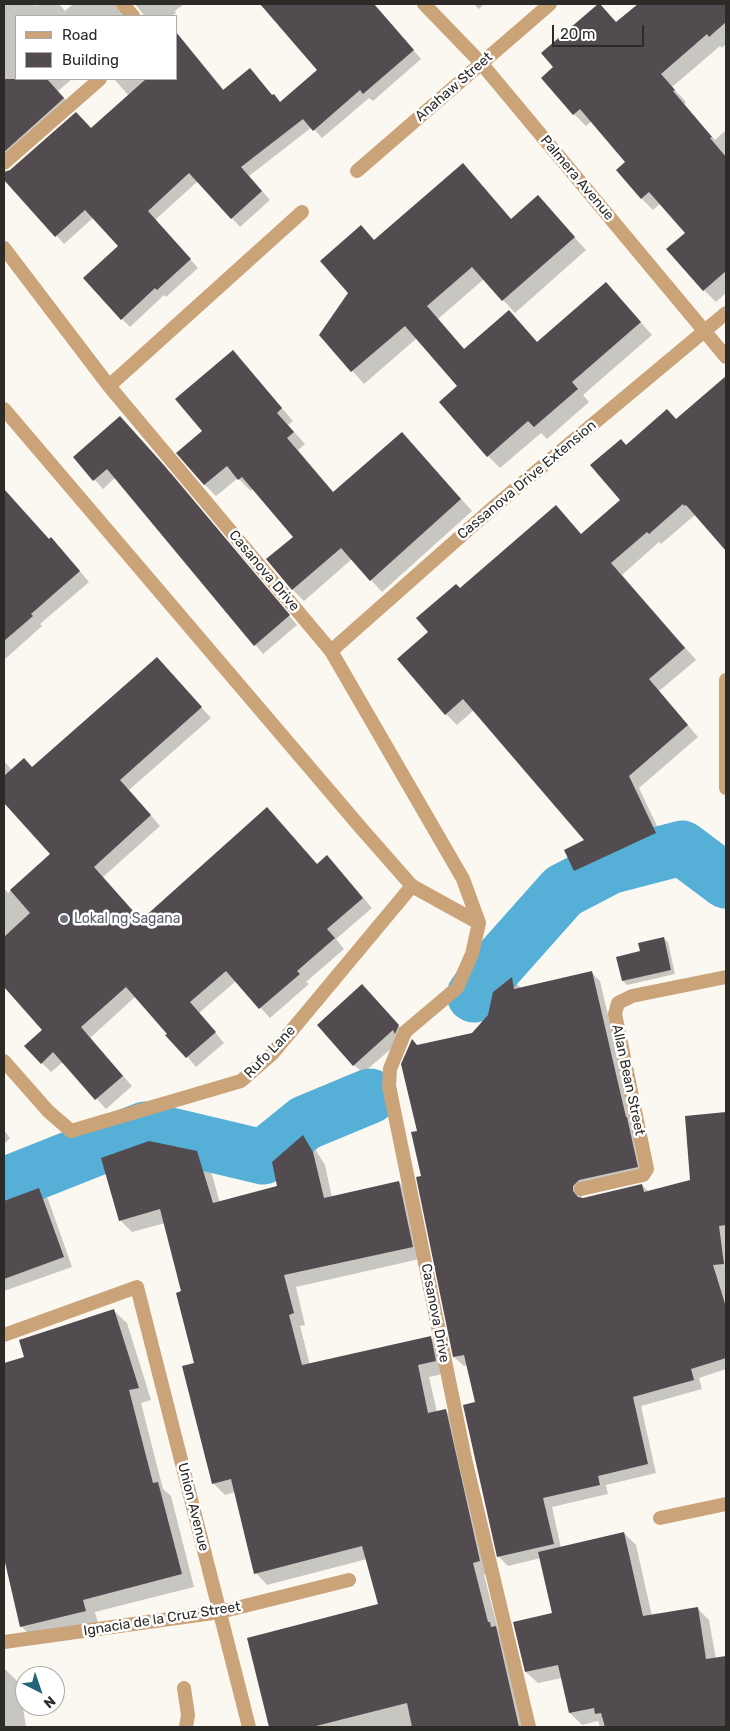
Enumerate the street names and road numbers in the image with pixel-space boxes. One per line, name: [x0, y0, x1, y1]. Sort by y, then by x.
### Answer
street label: Anahaw Street: [412, 49, 496, 125]
street label: Palmera Avenue: [537, 132, 617, 224]
street label: Cassanova Drive Extension: [454, 417, 600, 543]
street label: Casanova Drive: [225, 527, 303, 615]
street label: Rufo Lane: [241, 1022, 299, 1082]
street label: Allan Bean Street: [608, 1023, 648, 1137]
street label: Casanova Drive: [417, 1262, 453, 1364]
street label: Union Avenue: [174, 1461, 212, 1553]
street label: Ignacia de la Cruz Street: [82, 1598, 242, 1640]

